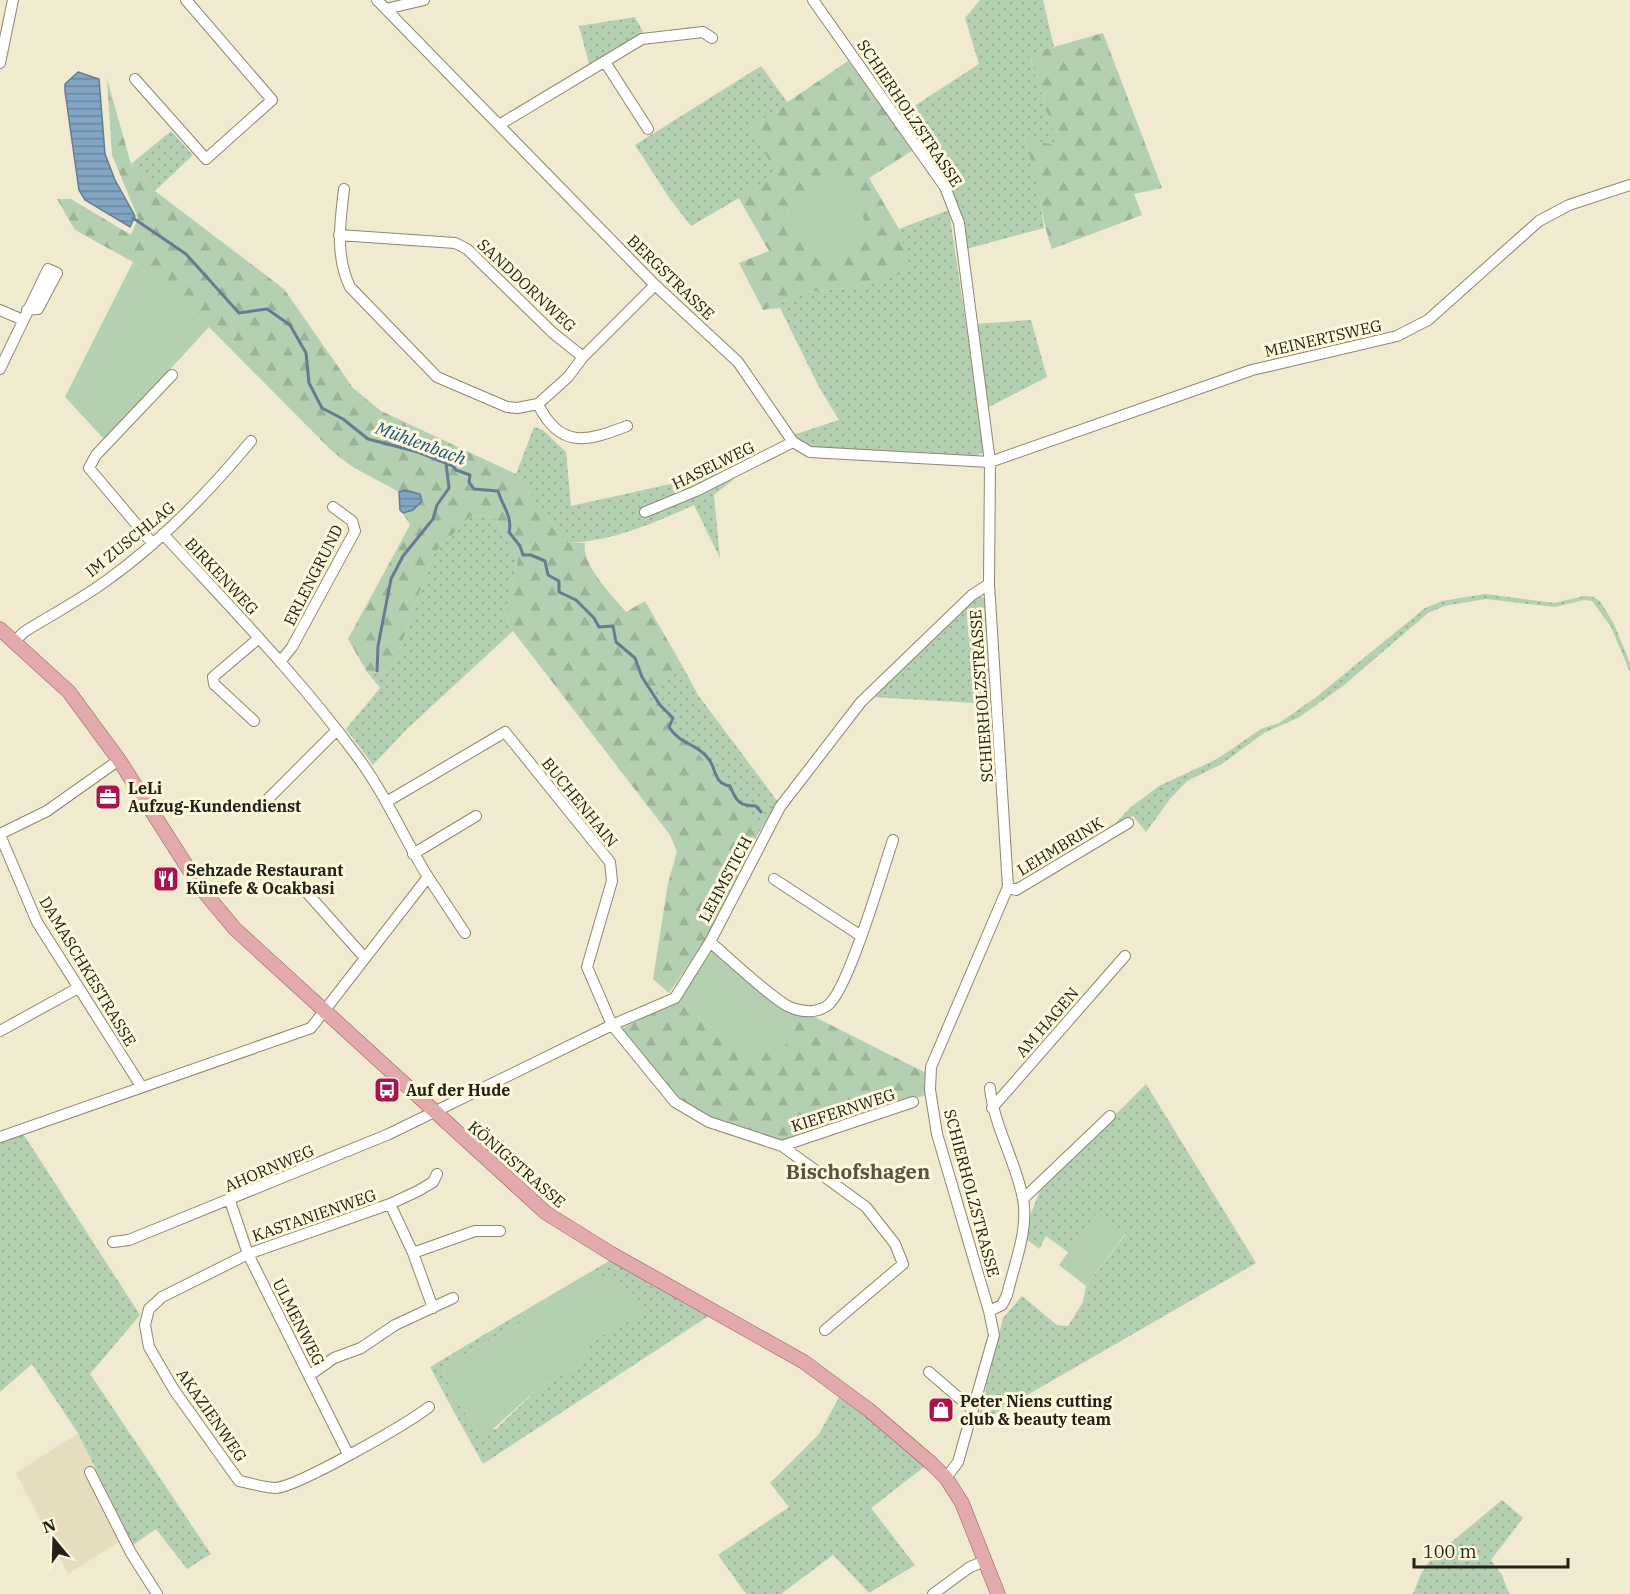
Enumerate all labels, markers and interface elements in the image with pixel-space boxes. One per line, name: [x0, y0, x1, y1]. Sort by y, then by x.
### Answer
street label: SCHIERHOLZSTRASSE: [853, 36, 967, 190]
street label: BERGSTRASSE: [623, 230, 719, 324]
street label: SANDDORNWEG: [474, 234, 580, 336]
street label: MEINERTSWEG: [1262, 315, 1384, 361]
water label: Mühlenbach: [372, 416, 469, 470]
street label: HASELWEG: [668, 436, 758, 494]
street label: IM ZUSCHLAG: [81, 497, 179, 581]
street label: ERLENGRUND: [279, 521, 347, 629]
street label: BIRKENWEG: [181, 533, 263, 619]
street label: SCHIERHOLZSTRASSE: [965, 609, 997, 783]
street label: BUCHENHAIN: [538, 753, 622, 851]
place label: LeLi Aufzug-Kundendienst: [128, 778, 301, 816]
office icon: LeLi Aufzug-Kundendienst: [93, 782, 123, 812]
street label: LEHMBRINK: [1013, 812, 1107, 880]
street label: LEHMSTICH: [694, 833, 756, 925]
place label: Sehzade Restaurant Künefe & Ocakbasi: [186, 860, 343, 898]
restaurant icon: Sehzade Restaurant Künefe & Ocakbasi: [151, 864, 181, 894]
street label: DAMASCHKESTRASSE: [35, 892, 141, 1050]
street label: AM HAGEN: [1011, 983, 1083, 1061]
bus stop icon: Auf der Hude: [372, 1075, 402, 1105]
place label: Auf der Hude: [406, 1080, 510, 1100]
street label: KIEFERNWEG: [789, 1084, 897, 1136]
street label: SCHIERHOLZSTRASSE: [940, 1107, 1004, 1279]
street label: KÖNIGSTRASSE: [464, 1116, 570, 1212]
street label: AHORNWEG: [221, 1140, 317, 1196]
district label: Bischofshagen: [786, 1158, 930, 1185]
street label: KASTANIENWEG: [249, 1184, 379, 1246]
street label: ULMENWEG: [268, 1275, 330, 1369]
street label: AKAZIENWEG: [173, 1365, 251, 1465]
place label: Peter Niens cutting club & beauty team: [960, 1391, 1113, 1429]
shop icon: Peter Niens cutting club & beauty team: [926, 1395, 956, 1425]
north arrow: [24, 1510, 84, 1570]
text: N: [40, 1514, 58, 1537]
scale bar: [1414, 1531, 1568, 1569]
text: 100 m: [1423, 1540, 1477, 1563]

